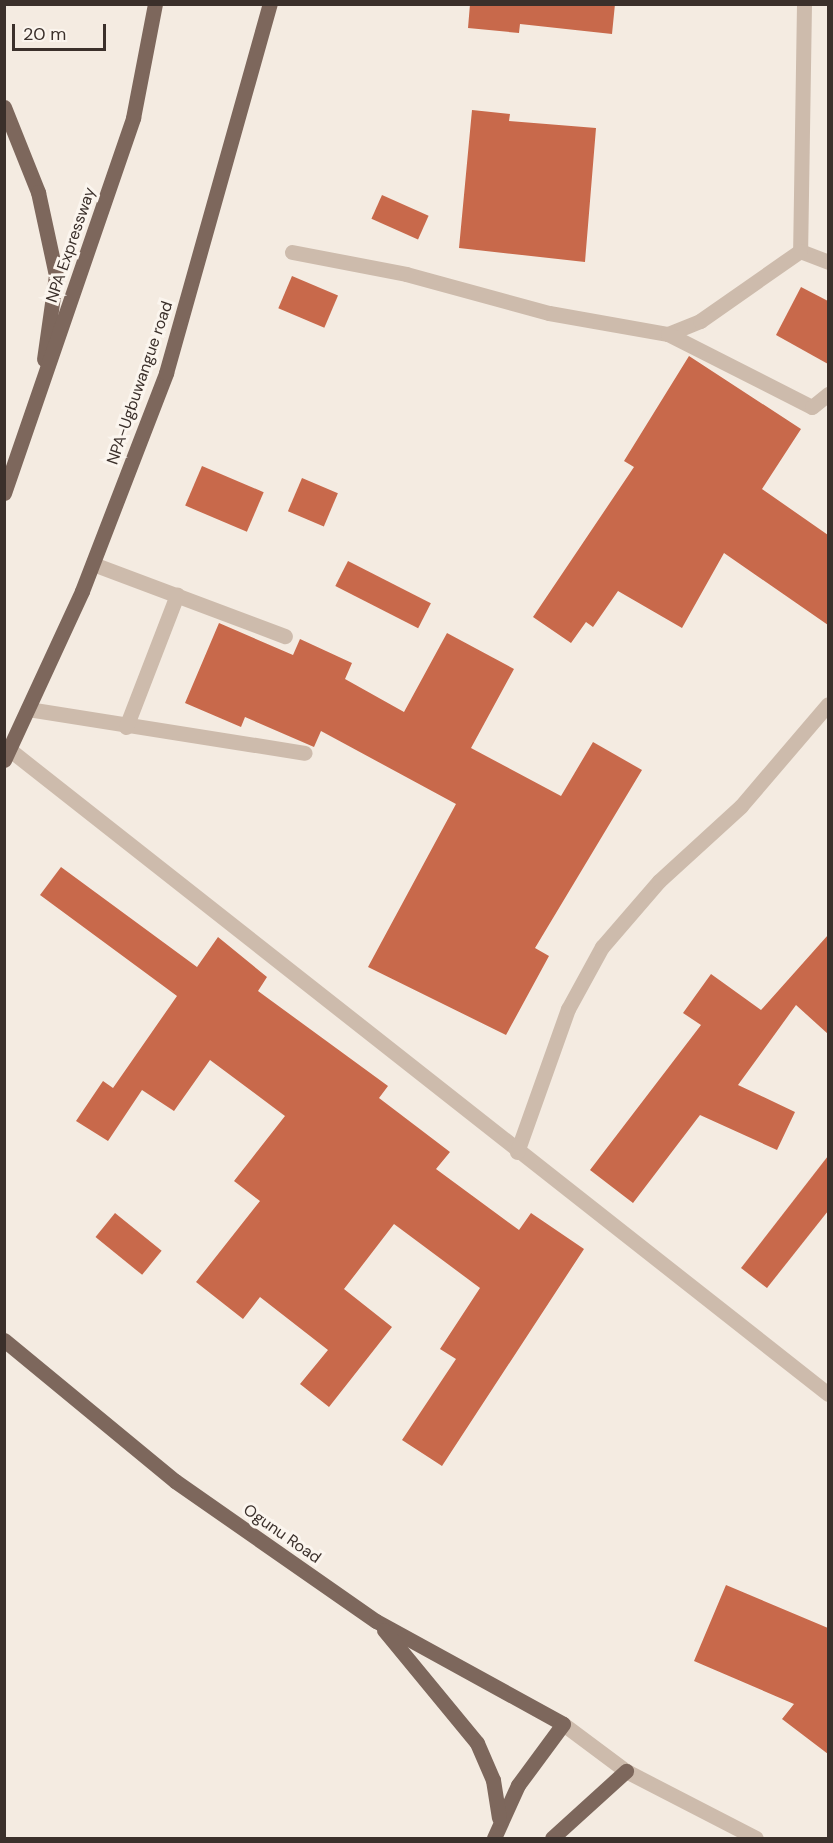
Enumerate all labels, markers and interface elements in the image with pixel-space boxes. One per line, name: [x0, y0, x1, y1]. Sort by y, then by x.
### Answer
scale bar: [15, 12, 110, 50]
text: 20 m: [23, 22, 66, 46]
street label: NPA Expressway: [42, 185, 100, 305]
street label: NPA-Ugbuwangue road: [103, 299, 177, 467]
street label: Ogunu Road: [239, 1500, 325, 1568]

